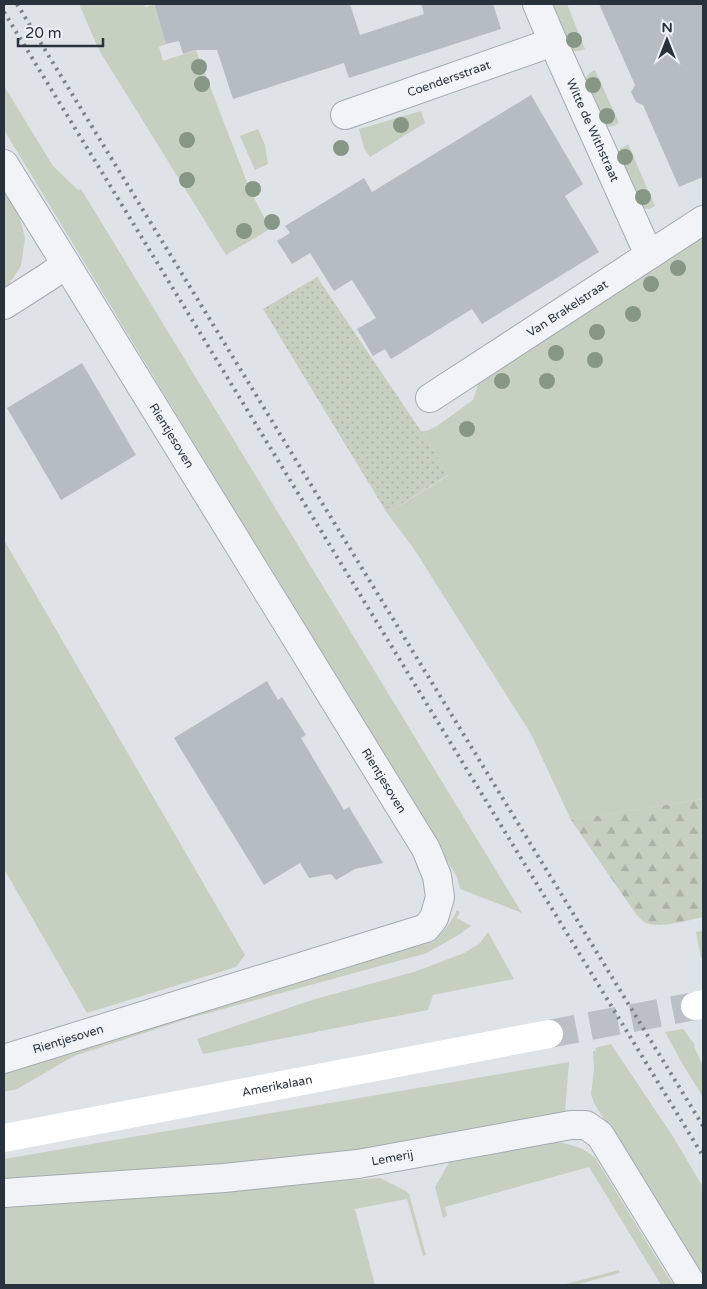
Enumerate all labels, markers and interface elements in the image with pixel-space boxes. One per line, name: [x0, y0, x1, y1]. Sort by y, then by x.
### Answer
scale bar: [18, 15, 102, 47]
north arrow: [642, 15, 692, 65]
text: N: [661, 19, 673, 36]
text: 20 m: [25, 24, 62, 42]
street label: Coendersstraat: [405, 57, 493, 100]
street label: Witte de Withstraat: [564, 77, 622, 184]
street label: Van Brakelstraat: [524, 277, 611, 340]
street label: Rientjesoven: [146, 401, 197, 471]
street label: Rientjesoven: [359, 746, 409, 816]
street label: Rientjesoven: [31, 1022, 105, 1056]
street label: Amerikalaan: [241, 1072, 313, 1099]
street label: Lemerij: [370, 1147, 414, 1168]

